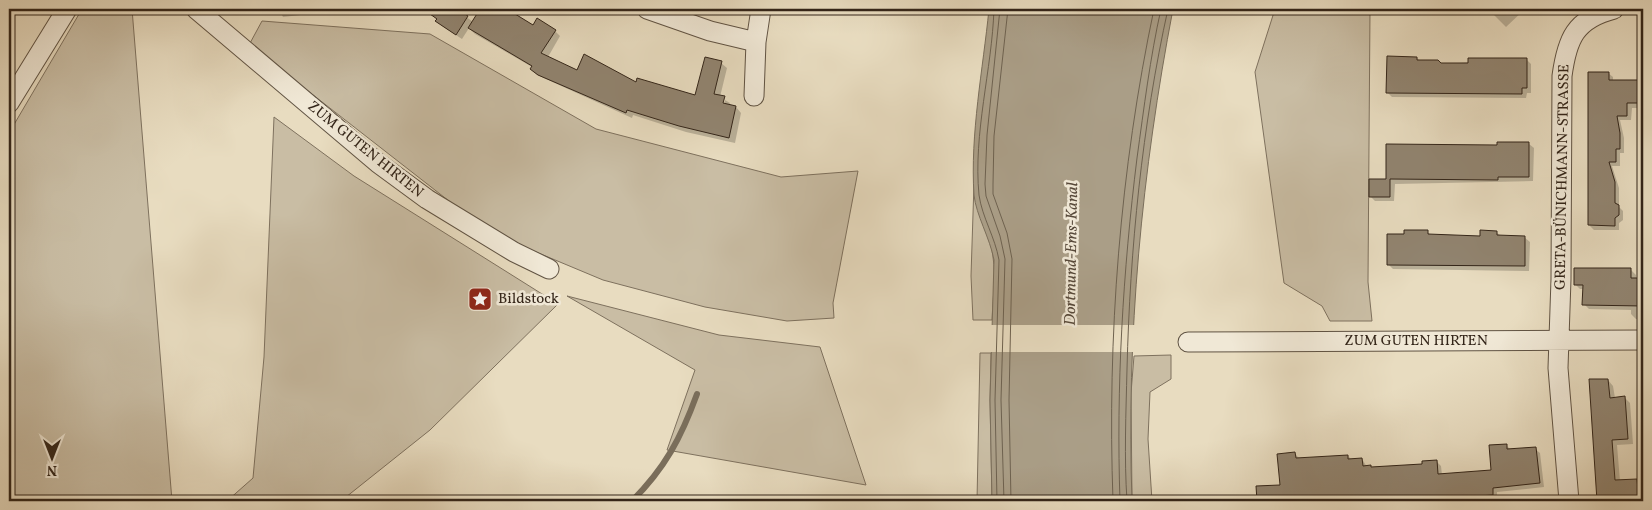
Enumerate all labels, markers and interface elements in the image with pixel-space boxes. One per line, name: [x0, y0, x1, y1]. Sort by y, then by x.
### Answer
street label: GRETA-BÜNICHMANN-STRASSE: [1551, 64, 1575, 290]
street label: ZUM GUTEN HIRTEN: [303, 97, 427, 203]
water label: Dortmund-Ems-Kanal: [1060, 182, 1084, 326]
place icon: Bildstock: [467, 286, 493, 312]
place label: Bildstock: [498, 289, 559, 310]
street label: ZUM GUTEN HIRTEN: [1344, 331, 1488, 352]
north arrow: [28, 432, 78, 482]
text: N: [47, 460, 57, 479]

